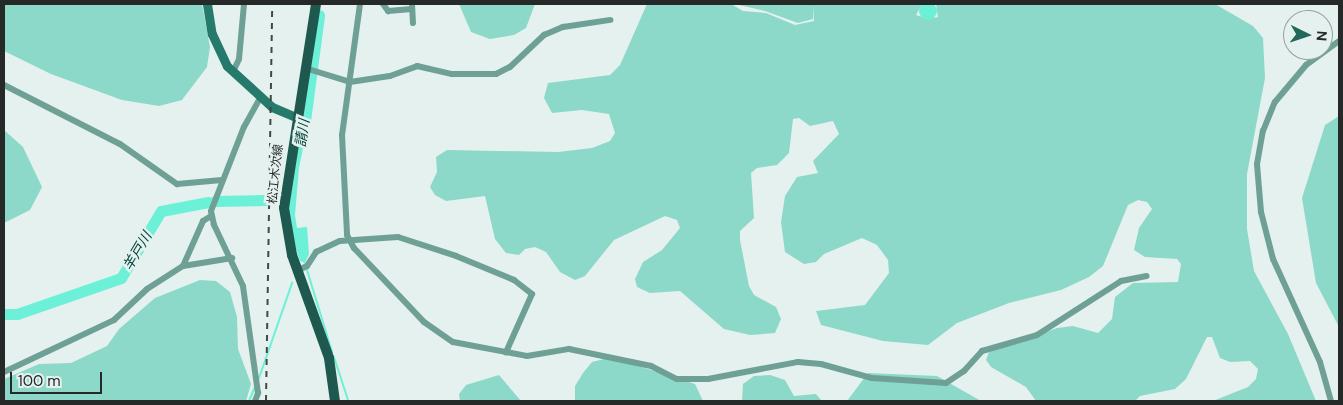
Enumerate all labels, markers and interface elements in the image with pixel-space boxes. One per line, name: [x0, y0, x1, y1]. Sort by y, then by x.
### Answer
north arrow: [1283, 10, 1333, 60]
text: N: [1313, 30, 1331, 42]
water label: 請川: [292, 118, 312, 148]
street label: 松江木次線: [266, 143, 286, 205]
water label: 羊戸川: [119, 229, 155, 273]
scale bar: [12, 362, 105, 394]
text: 100 m: [18, 371, 61, 391]

